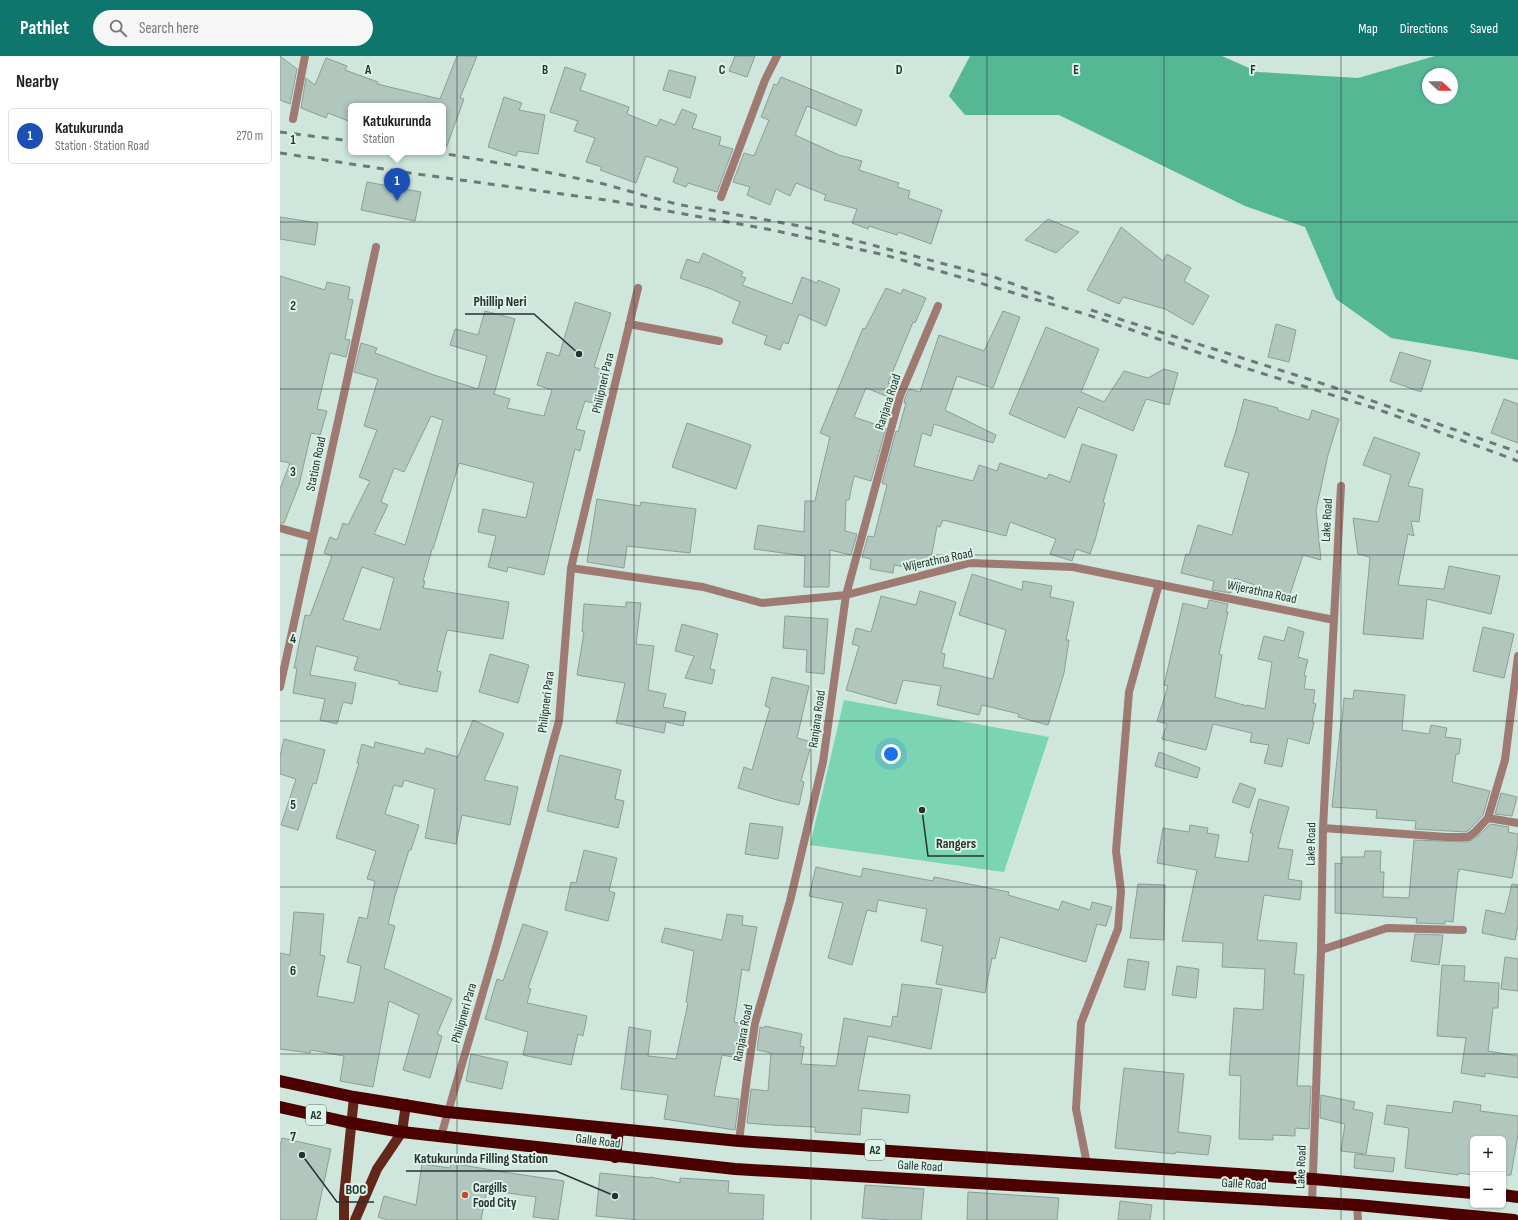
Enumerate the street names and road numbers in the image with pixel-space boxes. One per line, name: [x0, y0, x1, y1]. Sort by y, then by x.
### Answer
street label: Philipneri Para: [588, 351, 618, 415]
street label: Ranjana Road: [871, 372, 905, 432]
street label: Station Road: [302, 435, 330, 493]
street label: Lake Road: [1318, 498, 1336, 542]
street label: Wijerathna Road: [902, 545, 974, 575]
street label: Wijerathna Road: [1226, 577, 1298, 607]
street label: Philipneri Para: [534, 670, 558, 734]
street label: Ranjana Road: [805, 689, 829, 749]
street label: Lake Road: [1303, 822, 1319, 866]
street label: Philipneri Para: [448, 981, 480, 1045]
street label: Ranjana Road: [730, 1003, 756, 1063]
road number: A2: [306, 1105, 326, 1125]
street label: Galle Road: [575, 1130, 621, 1152]
road number: A2: [865, 1140, 885, 1160]
street label: Lake Road: [1292, 1145, 1310, 1189]
street label: Galle Road: [897, 1157, 943, 1175]
street label: Galle Road: [1221, 1175, 1267, 1193]

